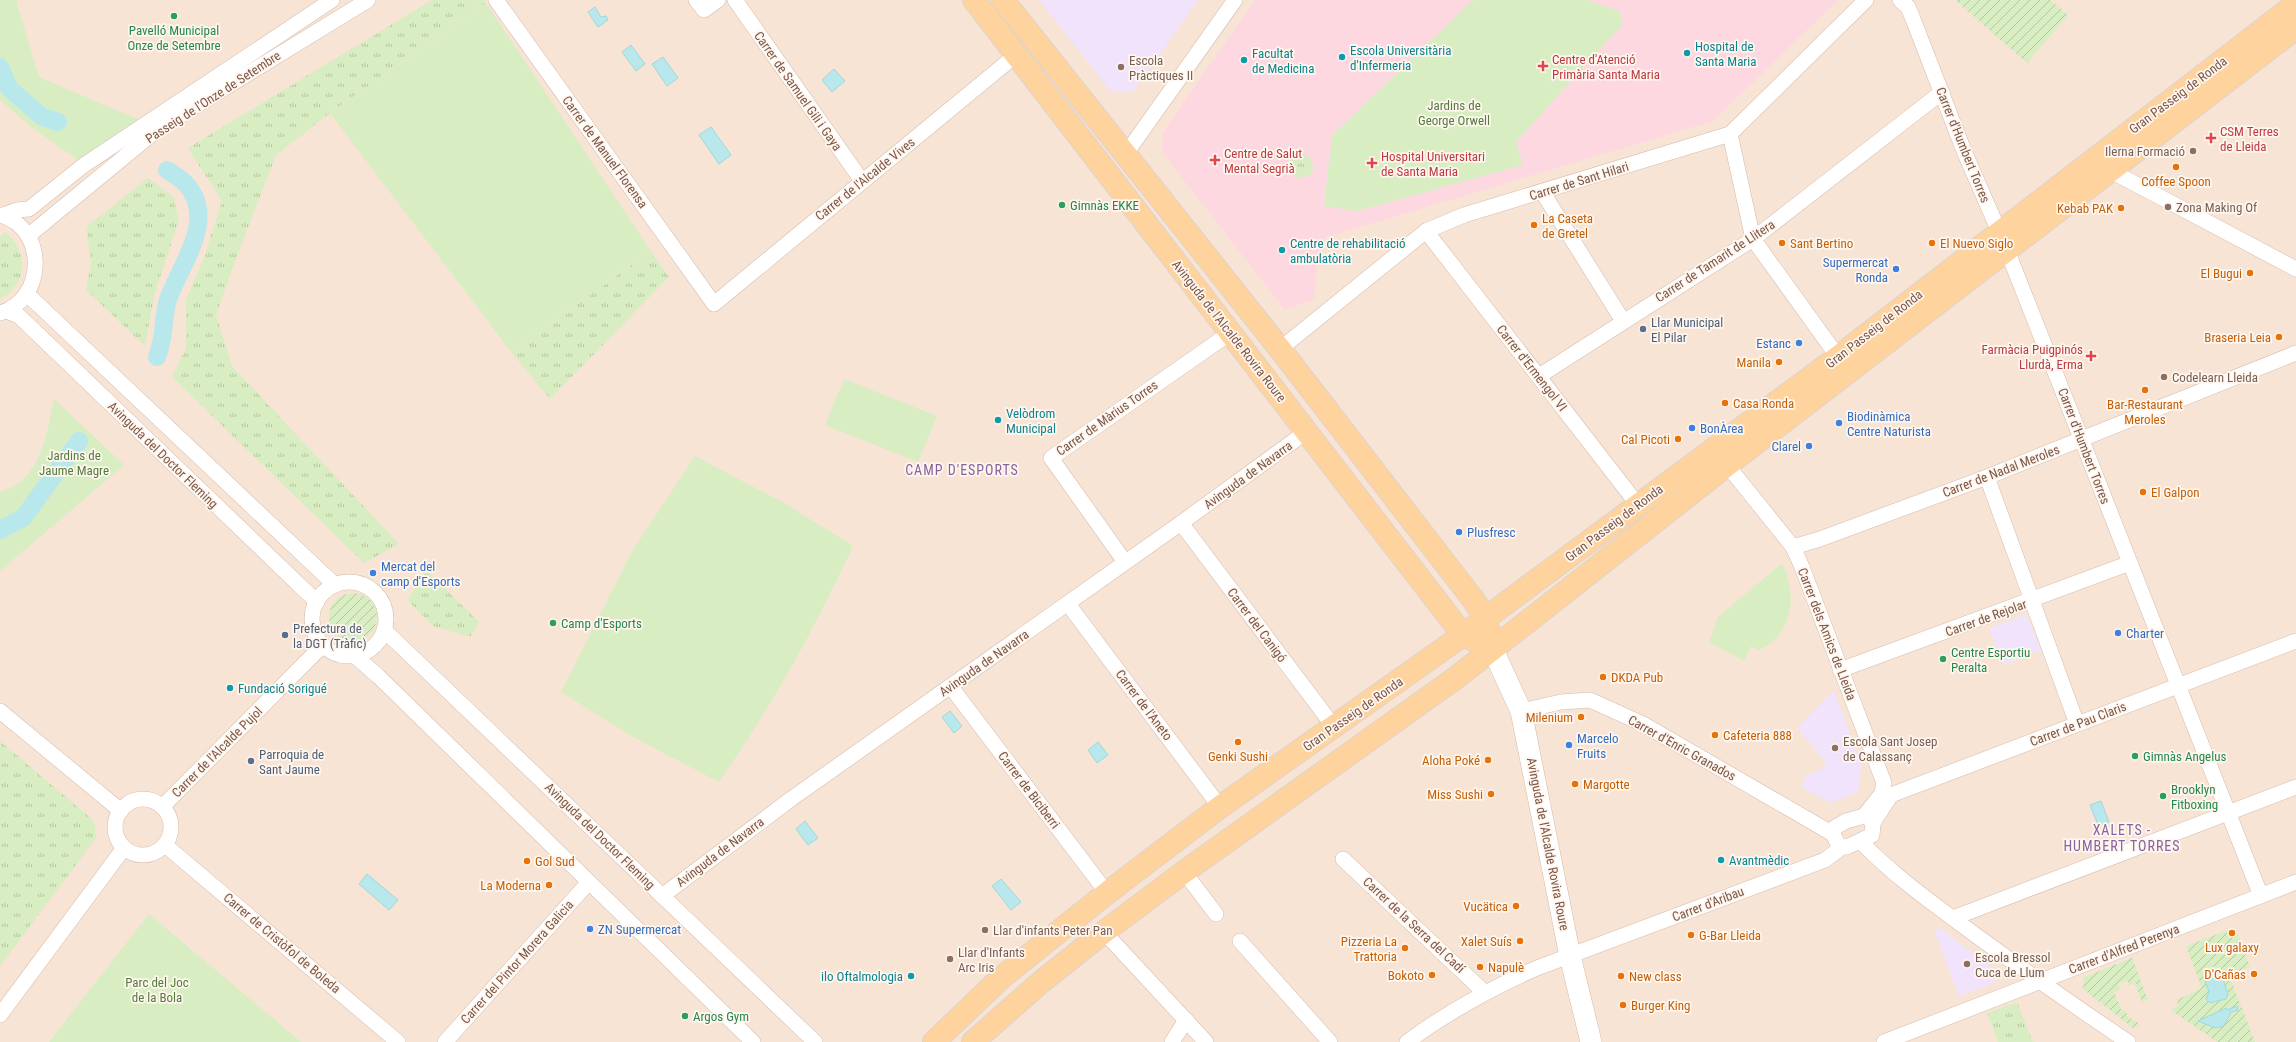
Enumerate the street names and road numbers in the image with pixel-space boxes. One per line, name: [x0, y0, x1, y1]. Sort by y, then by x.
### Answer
street label: Carrer de Samuel Gili i Gaya: [751, 29, 845, 153]
street label: Passeig de l'Onze de Setembre: [143, 48, 283, 146]
street label: Gran Passeig de Ronda: [2126, 53, 2230, 137]
street label: Carrer d'Humbert Torres: [1933, 85, 1993, 205]
street label: Carrer de Manuel Florensa: [559, 93, 651, 211]
street label: Carrer de l'Alcalde Vives: [812, 134, 918, 224]
street label: Carrer de Sant Hilari: [1527, 159, 1631, 203]
street label: Carrer de Tamarit de Llitera: [1652, 217, 1778, 305]
street label: Avinguda de l'Alcalde Rovira Roure: [1169, 257, 1289, 405]
street label: Gran Passeig de Ronda: [1823, 287, 1925, 371]
street label: Carrer d'Ermengol VI: [1494, 322, 1570, 414]
street label: Carrer de Màrius Torres: [1053, 377, 1161, 459]
street label: Carrer d'Humbert Torres: [2055, 386, 2113, 506]
street label: Avinguda del Doctor Fleming: [105, 399, 221, 511]
street label: Avinguda de Navarra: [1201, 438, 1295, 512]
street label: Carrer de Nadal Meroles: [1940, 442, 2062, 500]
street label: Gran Passeig de Ronda: [1562, 481, 1666, 565]
street label: Carrer dels Amics de Lleida: [1795, 566, 1859, 702]
street label: Carrer del Canigó: [1224, 585, 1290, 665]
street label: Carrer de Rejolar: [1943, 596, 2029, 640]
street label: Avinguda de Navarra: [936, 627, 1032, 699]
street label: Carrer de l'Aneto: [1113, 667, 1175, 743]
street label: Gran Passeig de Ronda: [1300, 674, 1406, 754]
street label: Carrer de Pau Claris: [2028, 699, 2128, 749]
street label: Carrer de l'Alcalde Pujol: [169, 704, 265, 800]
street label: Carrer d'Enric Granados: [1625, 712, 1739, 784]
street label: Carrer de Biciberri: [995, 749, 1063, 831]
street label: Avinguda de l'Alcalde Rovira Roure: [1524, 756, 1572, 932]
street label: Avinguda del Doctor Fleming: [542, 780, 658, 892]
street label: Avinguda de Navarra: [673, 814, 767, 890]
street label: Carrer de la Serra del Cadí: [1360, 874, 1469, 977]
street label: Carrer d'Aribau: [1670, 883, 1746, 925]
street label: Carrer de Cristòfol de Boleda: [221, 890, 343, 996]
street label: Carrer del Pintor Morera Galicia: [458, 897, 576, 1027]
street label: Carrer d'Alfred Perenya: [2067, 921, 2181, 977]

